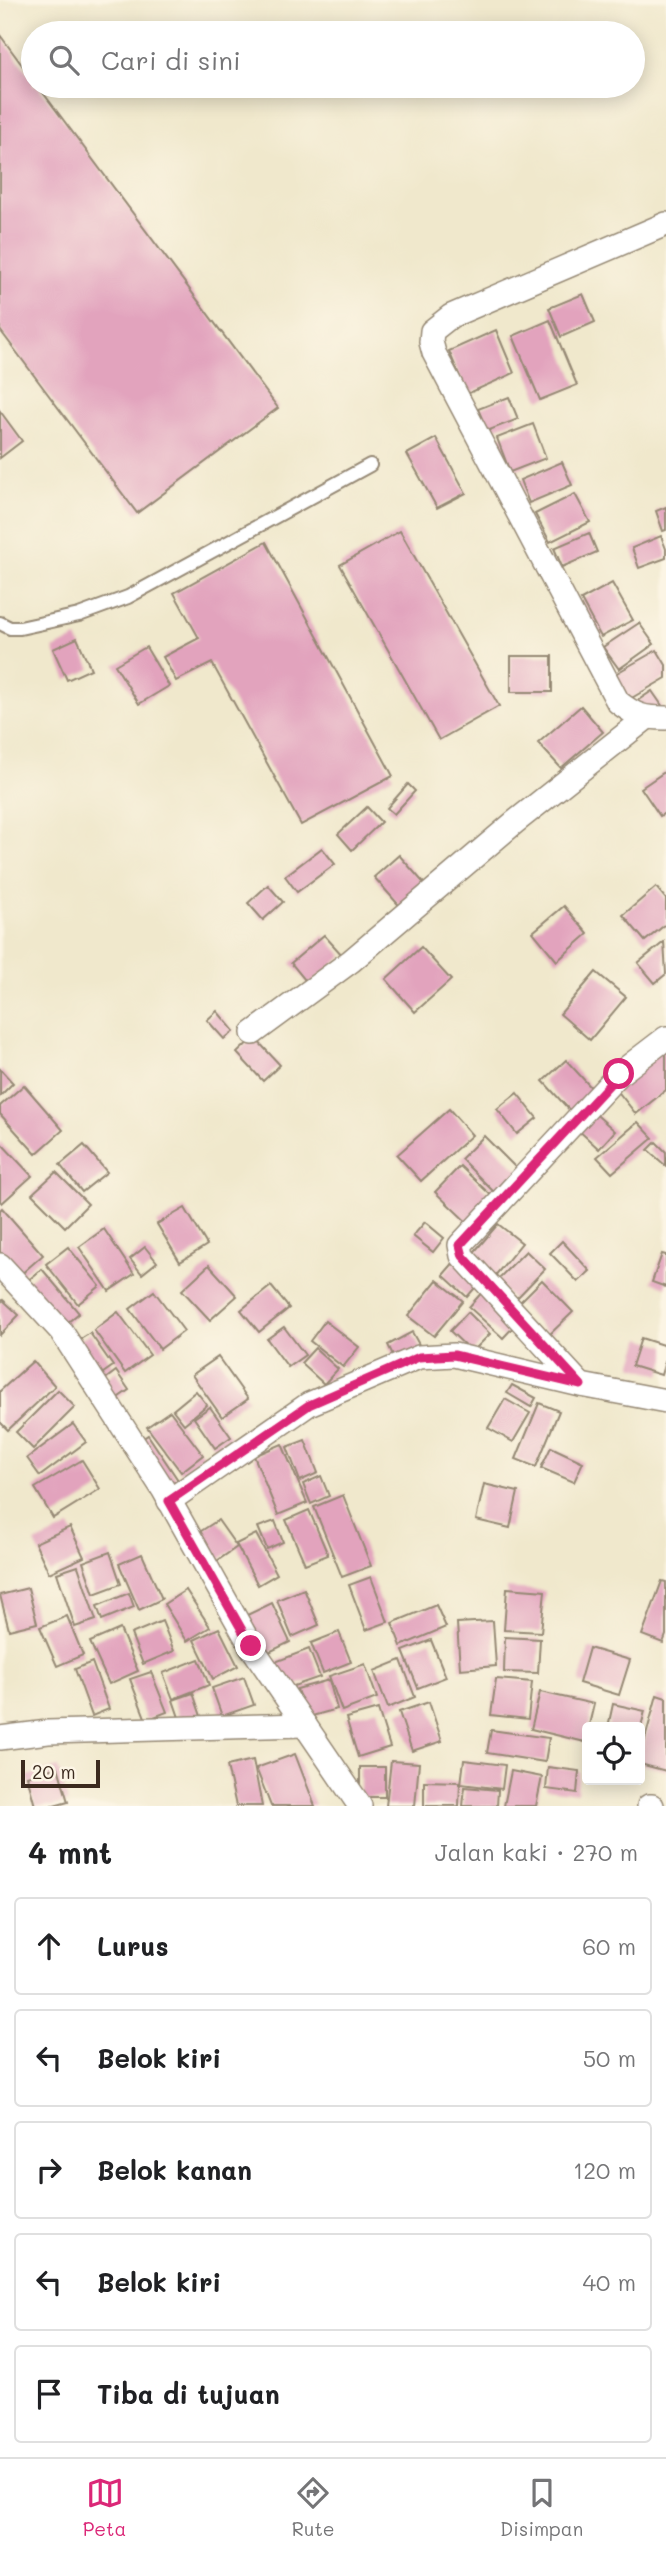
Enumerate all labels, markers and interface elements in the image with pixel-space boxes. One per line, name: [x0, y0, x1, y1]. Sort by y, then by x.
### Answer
search box: [21, 21, 645, 98]
icon: search: [45, 41, 83, 79]
text: Cari di sini: [101, 43, 241, 77]
route start: [603, 1058, 634, 1089]
route end: [235, 1630, 266, 1661]
map controls: [582, 1722, 645, 1785]
button: locate: [582, 1722, 645, 1785]
scale bar: [21, 1757, 100, 1789]
text: 20 m: [32, 1759, 76, 1784]
text: 4 mnt: [28, 1832, 112, 1872]
text: Jalan kaki · 270 m: [435, 1837, 638, 1867]
icon: ahead: [30, 1927, 68, 1965]
text: Lurus: [97, 1929, 169, 1963]
text: 60 m: [582, 1931, 636, 1961]
icon: left: [30, 2039, 68, 2077]
text: Belok kiri: [97, 2041, 221, 2075]
text: 50 m: [583, 2043, 636, 2073]
icon: right: [30, 2151, 68, 2189]
text: Belok kanan: [97, 2153, 252, 2187]
text: 120 m: [573, 2155, 636, 2185]
icon: left: [30, 2263, 68, 2301]
text: Belok kiri: [97, 2265, 221, 2299]
text: 40 m: [583, 2267, 636, 2297]
icon: arrive: [30, 2375, 68, 2413]
text: Tiba di tujuan: [97, 2377, 280, 2411]
tab: Peta: [83, 2474, 126, 2541]
tab: Rute: [292, 2474, 335, 2541]
tab: Disimpan: [500, 2474, 583, 2541]

